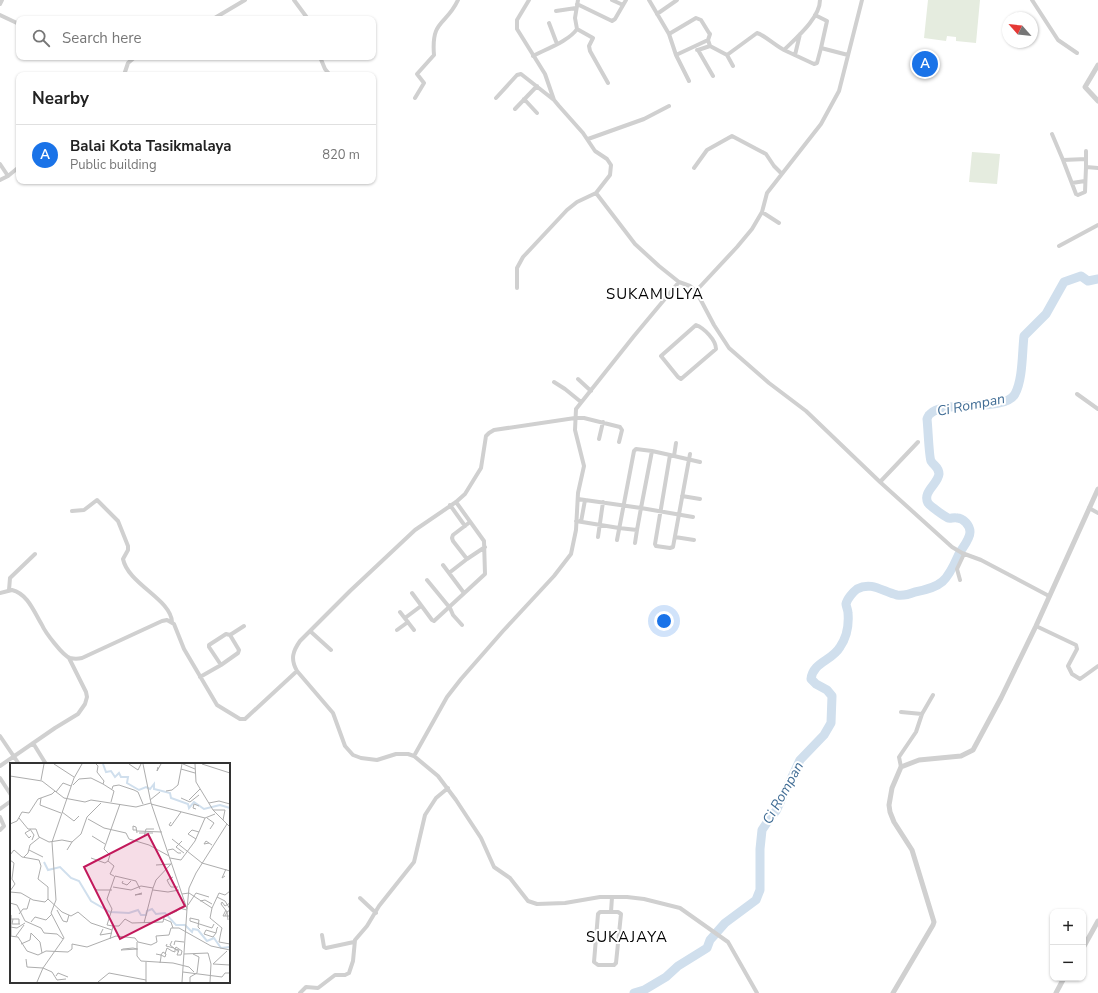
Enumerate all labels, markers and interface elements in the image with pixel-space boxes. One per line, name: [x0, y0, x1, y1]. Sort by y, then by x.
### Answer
north arrow: [1002, 12, 1038, 48]
search box: [16, 16, 376, 60]
icon: search: [30, 27, 52, 49]
text: Search here: [62, 28, 142, 48]
pin: A: [912, 49, 938, 79]
text: Nearby: [32, 87, 89, 110]
text: Balai Kota Tasikmalaya: [70, 136, 232, 156]
text: A: [40, 146, 50, 164]
text: 820 m: [322, 146, 360, 164]
text: Public building: [70, 156, 157, 174]
district label: SUKAMULYA: [606, 284, 704, 304]
water label: Ci Rompan: [935, 389, 1007, 421]
your location: [654, 611, 674, 631]
water label: Ci Rompan: [758, 758, 808, 828]
inset map: [10, 763, 230, 983]
map controls: [1050, 909, 1086, 981]
button: +: [1050, 909, 1086, 945]
district label: SUKAJAYA: [586, 927, 668, 947]
button: −: [1050, 945, 1086, 981]

